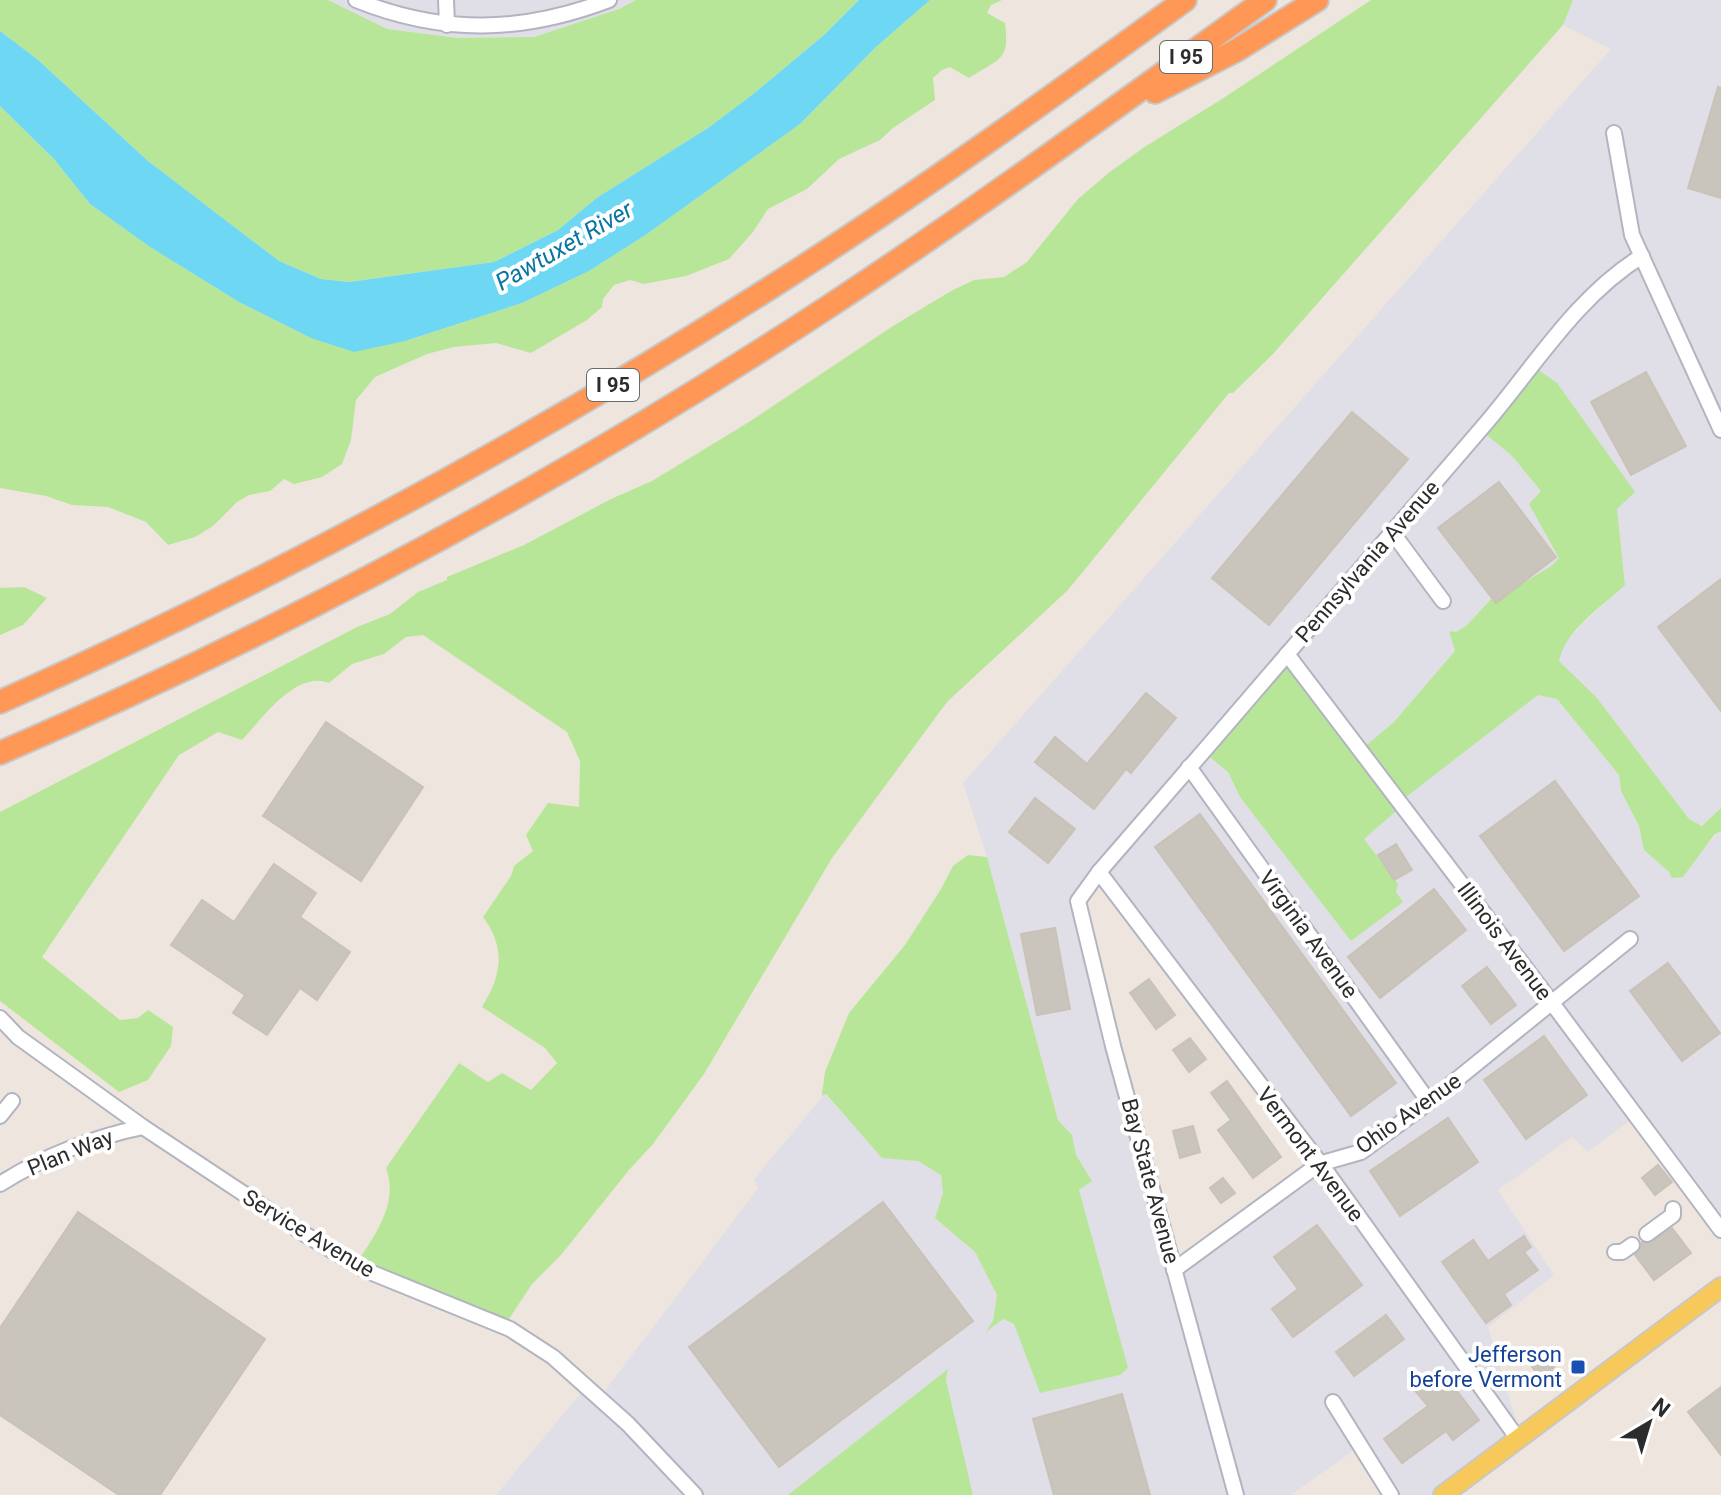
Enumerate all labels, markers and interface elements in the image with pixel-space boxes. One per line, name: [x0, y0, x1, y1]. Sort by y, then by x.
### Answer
road number: I 95: [1160, 41, 1212, 73]
water label: Pawtuxet River: [490, 195, 639, 297]
road number: I 95: [587, 369, 639, 401]
street label: Pennsylvania Avenue: [1290, 475, 1444, 647]
street label: Virginia Avenue: [1254, 866, 1363, 1003]
street label: Illinois Avenue: [1452, 878, 1557, 1005]
street label: Ohio Avenue: [1351, 1068, 1466, 1159]
street label: Vermont Avenue: [1252, 1082, 1369, 1226]
street label: Bay State Avenue: [1116, 1096, 1185, 1266]
street label: Plan Way: [24, 1124, 117, 1181]
street label: Service Avenue: [238, 1184, 379, 1283]
place label: Jefferson before Vermont: [1410, 1342, 1562, 1392]
marker: Jefferson before Vermont: [1569, 1358, 1587, 1376]
north arrow: [1609, 1383, 1689, 1463]
text: N: [1647, 1393, 1675, 1422]

